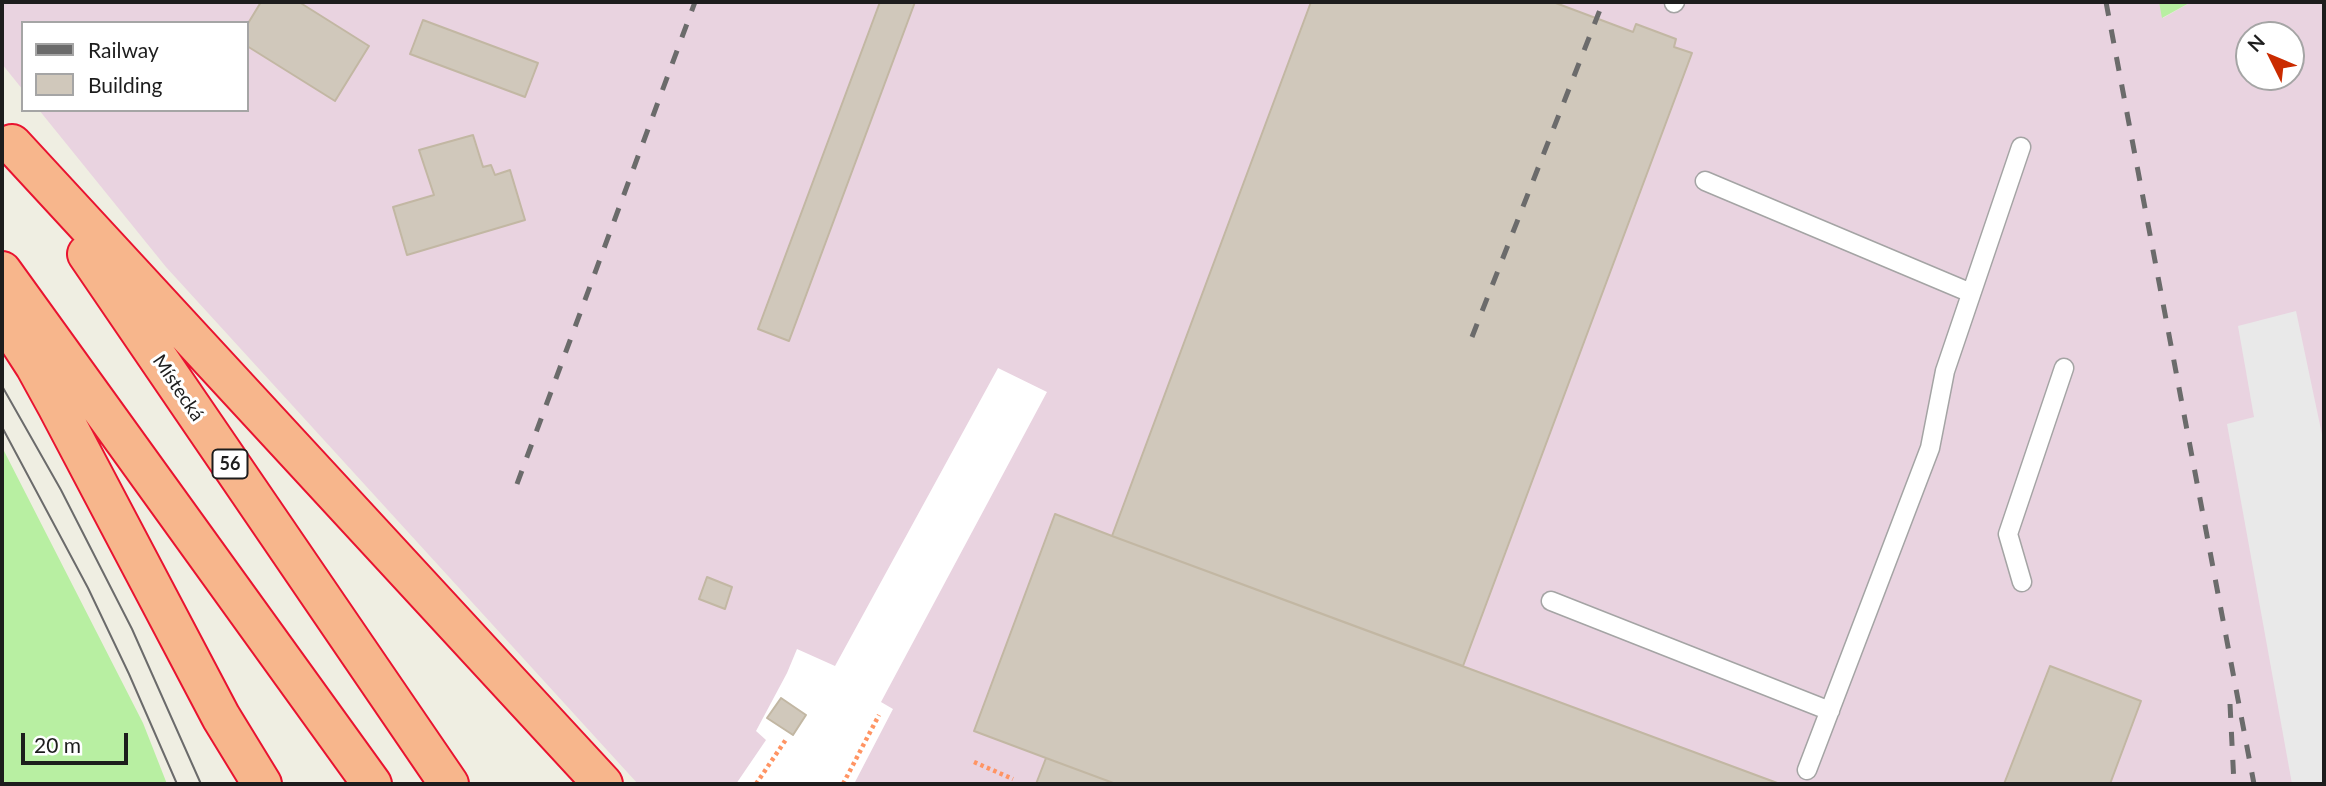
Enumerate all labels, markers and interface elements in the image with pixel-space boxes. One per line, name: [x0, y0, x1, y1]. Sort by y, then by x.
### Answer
legend: [21, 21, 248, 112]
north arrow: [2235, 21, 2305, 91]
text: N: [2242, 30, 2269, 56]
text: Railway: [88, 37, 159, 62]
text: Building: [88, 72, 163, 97]
street label: Místecká: [148, 350, 208, 426]
road number: 56: [212, 450, 247, 478]
scale bar: [24, 720, 131, 764]
text: 20 m: [34, 732, 81, 757]

